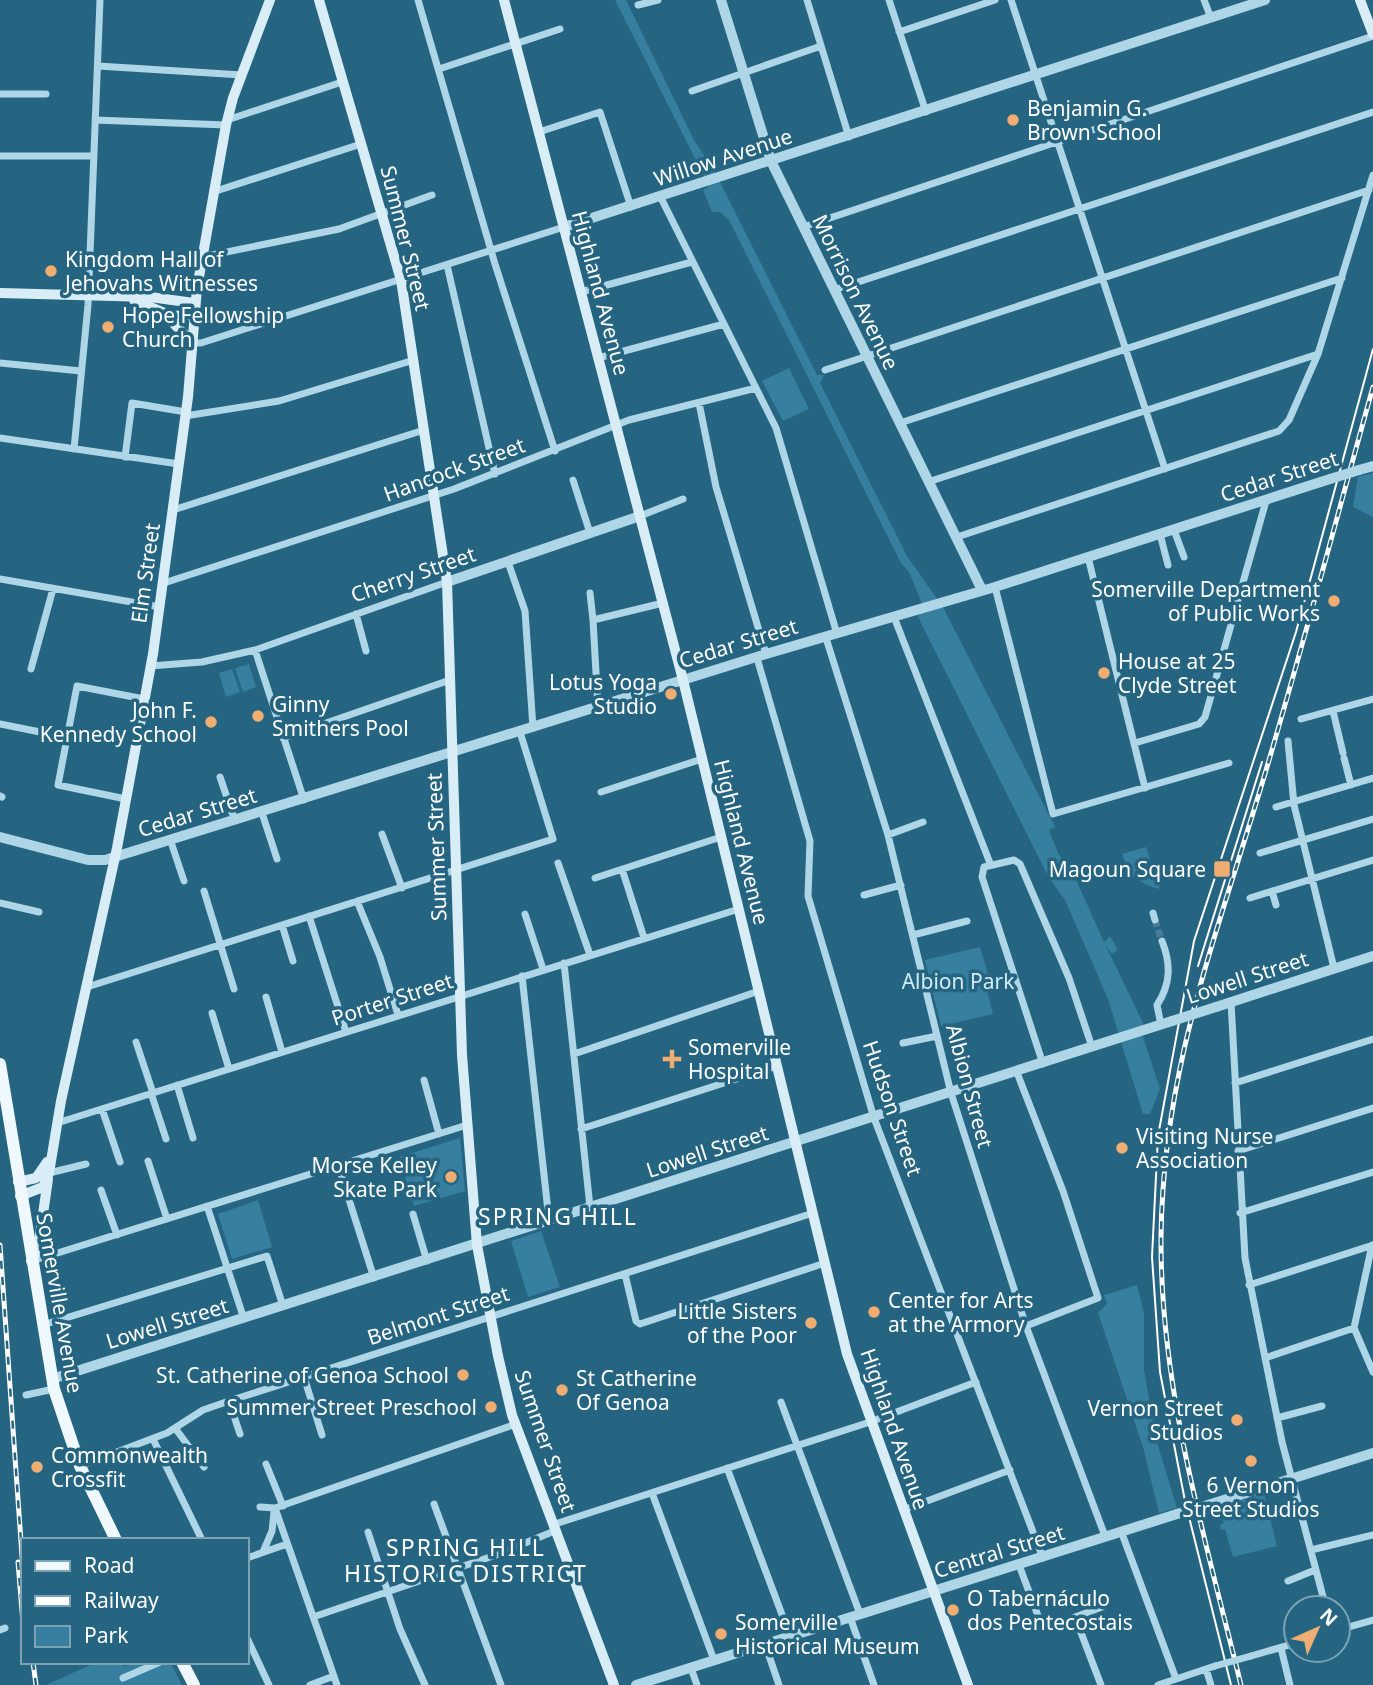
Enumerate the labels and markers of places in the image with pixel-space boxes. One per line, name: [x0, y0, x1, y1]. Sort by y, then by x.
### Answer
place label: Benjamin G. Brown School: [1027, 94, 1162, 146]
marker: Benjamin G. Brown School: [1005, 112, 1021, 128]
place label: Kingdom Hall of Jehovahs Witnesses: [63, 245, 258, 297]
marker: Kingdom Hall of Jehovahs Witnesses: [43, 263, 59, 279]
place label: Hope Fellowship Church: [122, 301, 284, 353]
marker: Hope Fellowship Church: [100, 319, 116, 335]
place label: Somerville Department of Public Works: [1091, 575, 1320, 627]
marker: Somerville Department of Public Works: [1326, 593, 1342, 609]
place label: House at 25 Clyde Street: [1118, 647, 1237, 699]
marker: House at 25 Clyde Street: [1096, 665, 1112, 681]
place label: Lotus Yoga Studio: [549, 668, 657, 720]
marker: Lotus Yoga Studio: [663, 686, 679, 702]
place label: Ginny Smithers Pool: [272, 690, 409, 742]
place label: John F. Kennedy School: [40, 696, 197, 748]
marker: Ginny Smithers Pool: [250, 708, 266, 724]
marker: John F. Kennedy School: [203, 714, 219, 730]
place label: Magoun Square: [1049, 855, 1206, 883]
marker: Magoun Square: [1212, 859, 1232, 879]
place label: Somerville Hospital: [688, 1033, 791, 1085]
marker: Somerville Hospital: [662, 1049, 682, 1069]
place label: Visiting Nurse Association: [1136, 1122, 1273, 1174]
marker: Visiting Nurse Association: [1114, 1140, 1130, 1156]
place label: Morse Kelley Skate Park: [311, 1151, 438, 1203]
marker: Morse Kelley Skate Park: [443, 1169, 459, 1185]
place label: Center for Arts at the Armory: [888, 1286, 1033, 1338]
place label: Little Sisters of the Poor: [678, 1297, 797, 1349]
marker: Center for Arts at the Armory: [866, 1304, 882, 1320]
marker: Little Sisters of the Poor: [803, 1315, 819, 1331]
place label: St. Catherine of Genoa School: [156, 1361, 449, 1389]
place label: St Catherine Of Genoa: [576, 1364, 697, 1416]
marker: St. Catherine of Genoa School: [455, 1367, 471, 1383]
marker: St Catherine Of Genoa: [554, 1382, 570, 1398]
place label: Summer Street Preschool: [226, 1393, 477, 1421]
place label: Vernon Street Studios: [1088, 1394, 1223, 1446]
marker: Summer Street Preschool: [483, 1399, 499, 1415]
marker: Vernon Street Studios: [1229, 1412, 1245, 1428]
place label: Commonwealth Crossfit: [51, 1441, 208, 1493]
marker: 6 Vernon Street Studios: [1243, 1453, 1259, 1469]
marker: Commonwealth Crossfit: [29, 1459, 45, 1475]
place label: 6 Vernon Street Studios: [1182, 1471, 1320, 1523]
place label: O Tabernáculo dos Pentecostais: [967, 1584, 1133, 1636]
marker: O Tabernáculo dos Pentecostais: [945, 1602, 961, 1618]
place label: Somerville Historical Museum: [735, 1608, 920, 1660]
marker: Somerville Historical Museum: [713, 1626, 729, 1642]

